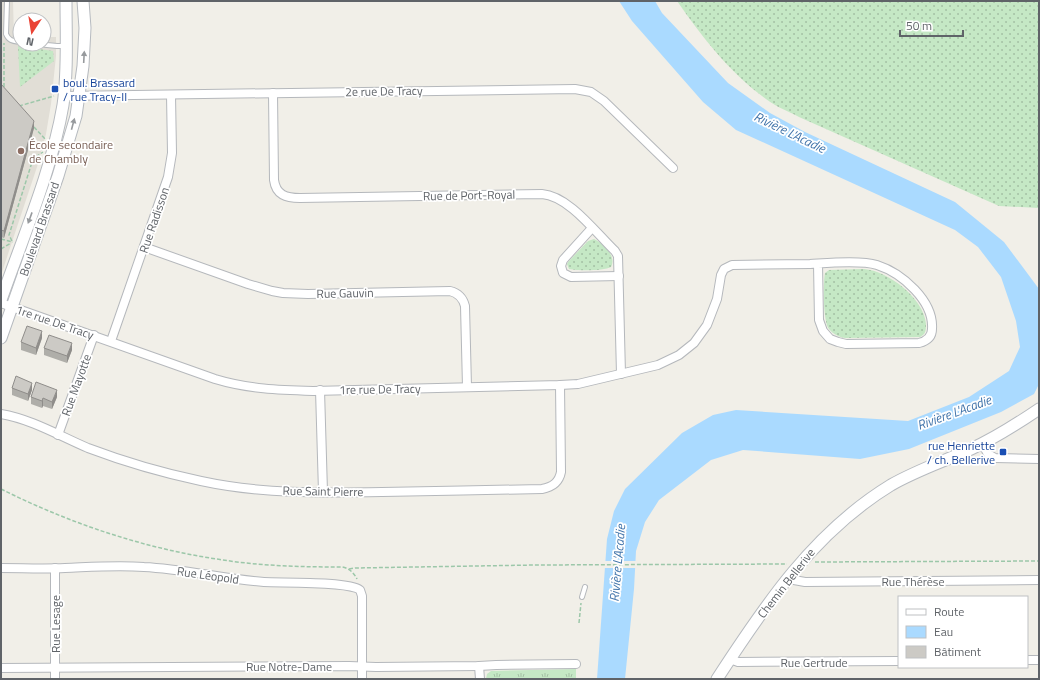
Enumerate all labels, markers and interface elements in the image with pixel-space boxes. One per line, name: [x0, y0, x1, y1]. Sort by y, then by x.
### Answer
north arrow: [12, 12, 52, 52]
scale bar: [900, 12, 963, 38]
text: 50 m: [906, 16, 932, 35]
text: N: [25, 33, 35, 50]
one-way arrow: [80, 51, 87, 63]
place label: boul. Brassard / rue Tracy-II: [63, 73, 135, 106]
street label: 2e rue De Tracy: [345, 81, 423, 101]
marker: boul. Brassard / rue Tracy-II: [50, 84, 60, 94]
water label: Rivière L'Acadie: [751, 106, 830, 158]
one-way arrow: [71, 118, 77, 131]
place label: École secondaire de Chambly: [29, 135, 113, 168]
marker: École secondaire de Chambly: [16, 146, 26, 156]
street label: Boulevard Brassard: [14, 179, 64, 279]
street label: Rue Radisson: [134, 184, 174, 256]
street label: Rue de Port-Royal: [423, 185, 515, 205]
one-way arrow: [26, 212, 32, 224]
street label: Rue Gauvin: [316, 283, 374, 303]
street label: 1re rue De Tracy: [13, 300, 97, 344]
street label: Rue Mayotte: [56, 351, 96, 419]
street label: 1re rue De Tracy: [339, 379, 421, 399]
water label: Rivière L'Acadie: [914, 389, 995, 435]
place label: rue Henriette / ch. Bellerive: [927, 436, 995, 469]
marker: rue Henriette / ch. Bellerive: [998, 447, 1008, 457]
street label: Rue Saint Pierre: [282, 481, 364, 501]
water label: Rivière L'Acadie: [604, 523, 630, 602]
street label: Chemin Bellerive: [753, 544, 819, 622]
street label: Rue Léopold: [176, 561, 240, 589]
street label: Rue Thérèse: [882, 572, 944, 591]
street label: Rue Lesage: [46, 595, 65, 653]
legend: [898, 596, 1028, 668]
text: Route: [934, 602, 964, 621]
text: Eau: [934, 622, 953, 641]
text: Bâtiment: [934, 642, 982, 661]
street label: Rue Gertrude: [780, 653, 848, 672]
street label: Rue Notre-Dame: [246, 657, 332, 676]

